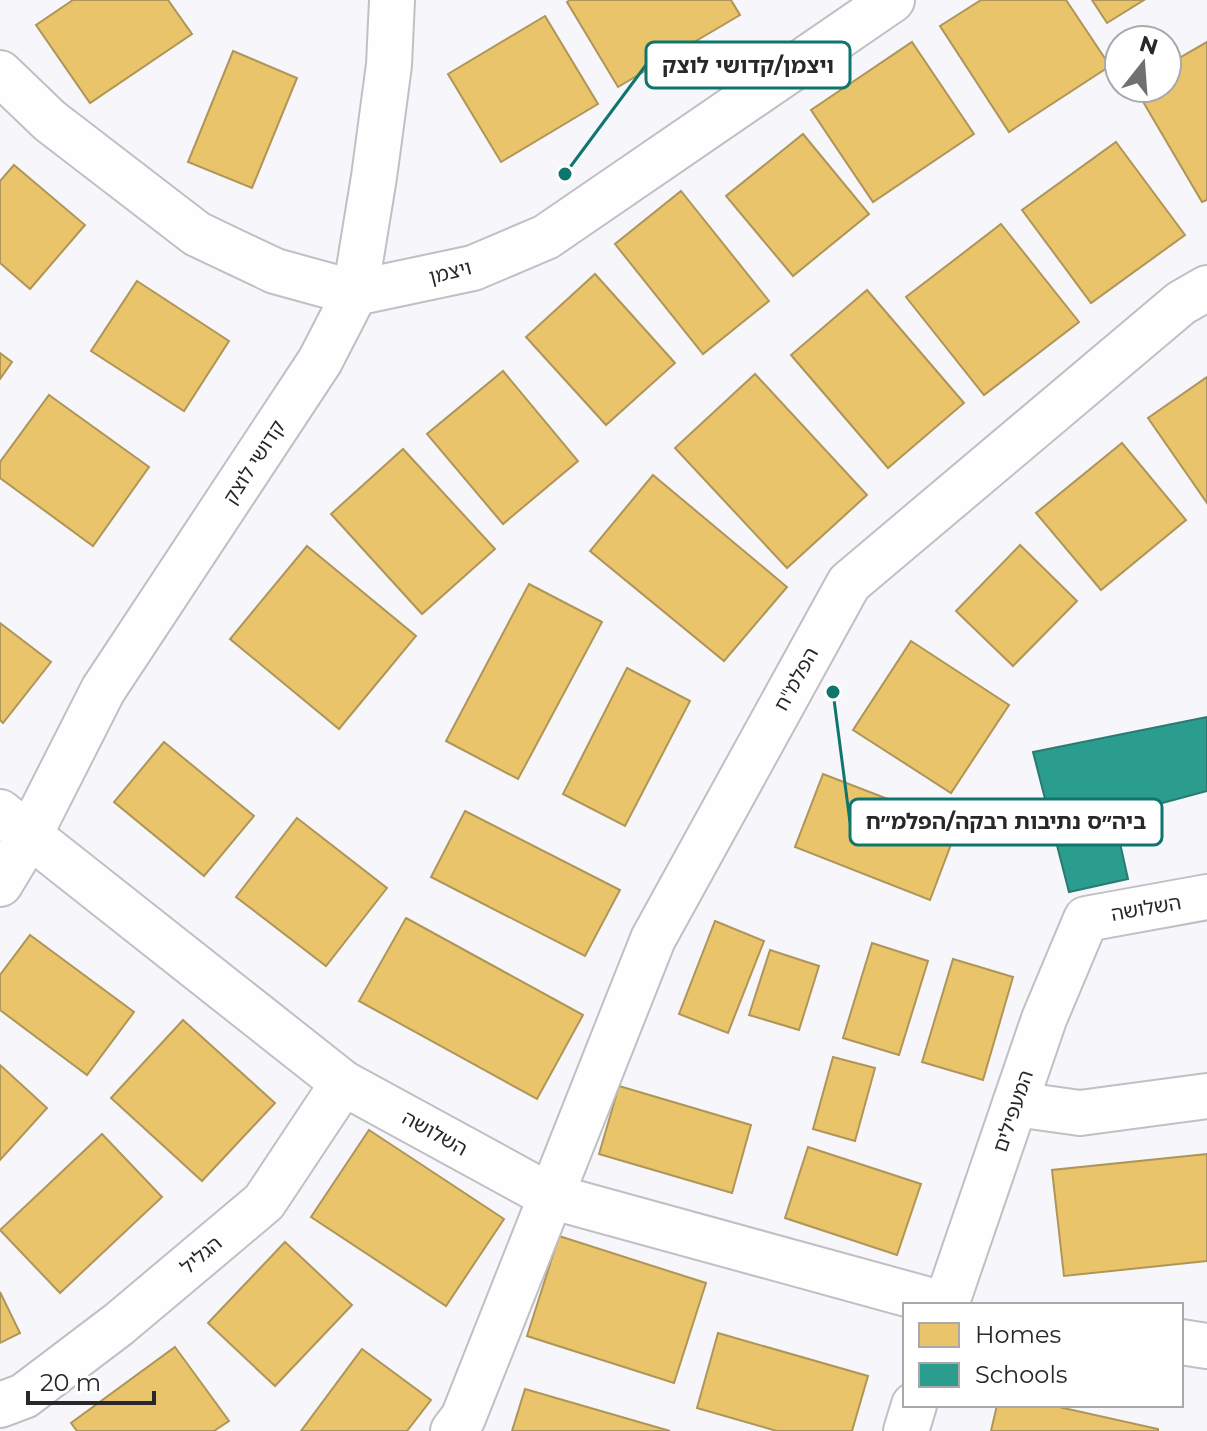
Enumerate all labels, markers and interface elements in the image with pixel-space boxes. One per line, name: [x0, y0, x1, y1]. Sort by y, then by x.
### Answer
north arrow: [1103, 24, 1183, 104]
text: N: [1136, 30, 1161, 61]
callout: ויצמן/קדושי לוצק: [646, 42, 850, 88]
text: ויצמן/קדושי לוצק: [662, 52, 834, 79]
street label: ויצמן: [426, 255, 474, 289]
street label: קדושי לוצק: [218, 416, 290, 508]
street label: הפלמ"ח: [769, 643, 823, 715]
callout: ביה״ס נתיבות רבקה/הפלמ״ח: [850, 799, 1162, 845]
text: ביה״ס נתיבות רבקה/הפלמ״ח: [866, 808, 1146, 835]
street label: השלושה: [1109, 890, 1183, 926]
street label: המעפילים: [988, 1067, 1038, 1155]
street label: השלושה: [398, 1105, 472, 1161]
street label: הגליל: [175, 1231, 227, 1279]
legend: [903, 1303, 1183, 1407]
text: Homes: [975, 1320, 1061, 1349]
scale bar: [28, 1355, 154, 1405]
text: Schools: [975, 1360, 1068, 1389]
text: 20 m: [40, 1368, 101, 1397]

